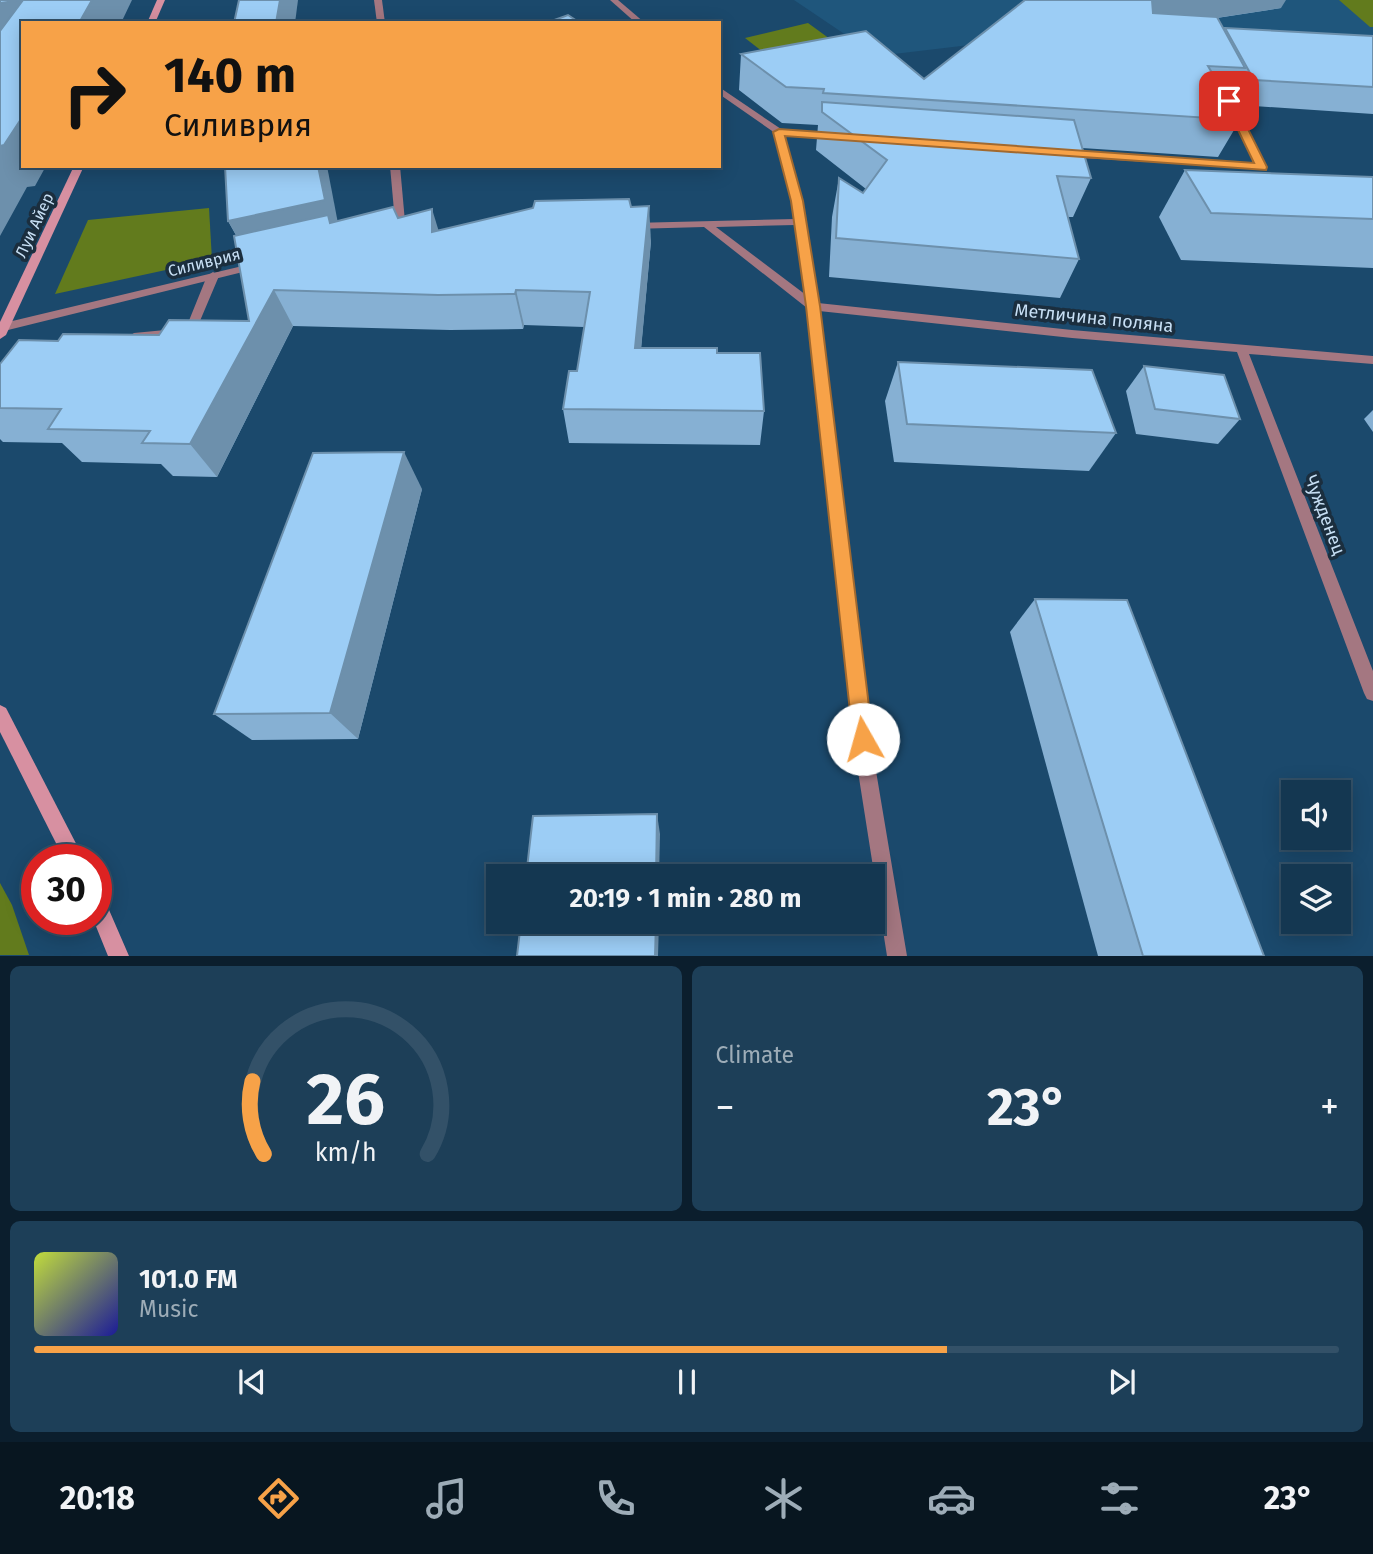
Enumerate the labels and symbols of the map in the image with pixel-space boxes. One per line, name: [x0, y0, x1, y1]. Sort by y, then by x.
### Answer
pin: [1199, 71, 1259, 131]
street label: Луи Айер: [11, 190, 58, 261]
street label: Силиврия: [166, 244, 242, 281]
street label: Метличина поляна: [1014, 299, 1174, 337]
street label: Чужденец: [1300, 472, 1350, 558]
position arrow: [826, 702, 900, 776]
speed limit sign: 30: [21, 844, 112, 935]

